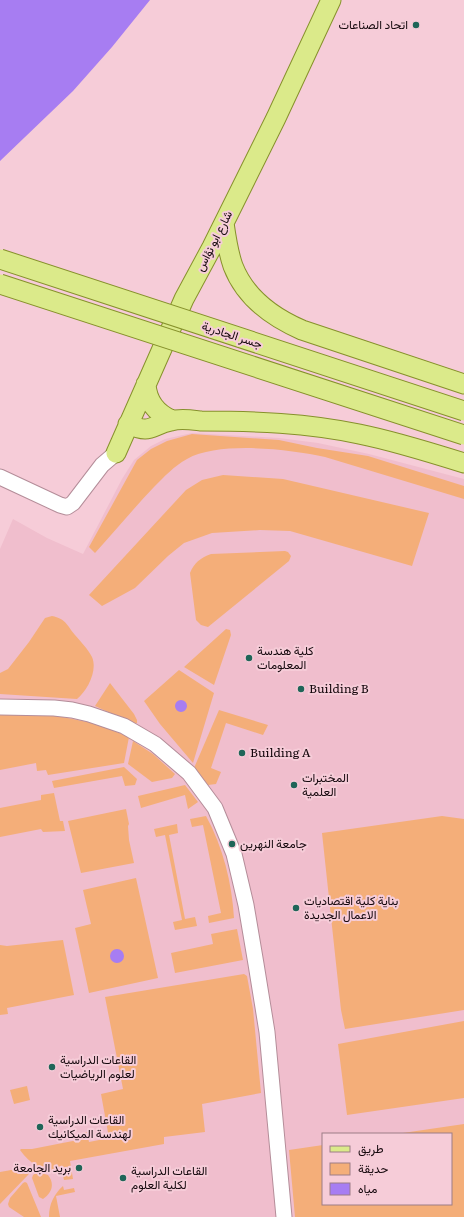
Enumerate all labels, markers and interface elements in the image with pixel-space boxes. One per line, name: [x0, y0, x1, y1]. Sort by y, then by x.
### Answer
place label: اتحاد الصناعات: [338, 15, 408, 33]
marker: اتحاد الصناعات: [411, 20, 421, 30]
street label: شارع ابو نؤاس: [190, 207, 237, 275]
street label: جسر الجادرية: [200, 316, 265, 352]
place label: كلية هندسة المعلومات: [257, 641, 314, 673]
marker: كلية هندسة المعلومات: [244, 653, 254, 663]
place label: Building B: [309, 679, 369, 697]
marker: Building B: [296, 684, 306, 694]
place label: Building A: [250, 743, 311, 761]
marker: Building A: [237, 748, 247, 758]
place label: المختبرات العلمية: [302, 768, 349, 800]
marker: المختبرات العلمية: [289, 780, 299, 790]
place label: جامعة النهرين: [240, 834, 307, 852]
marker: جامعة النهرين: [227, 839, 237, 849]
place label: بناية كلية اقتصاديات الاعمال الجديدة: [304, 891, 398, 923]
marker: بناية كلية اقتصاديات الاعمال الجديدة: [291, 903, 301, 913]
place label: القاعات الدراسية لعلوم الرياضيات: [60, 1050, 136, 1082]
marker: القاعات الدراسية لعلوم الرياضيات: [47, 1062, 57, 1072]
place label: القاعات الدراسية لهندسة الميكانيك: [48, 1110, 131, 1142]
marker: القاعات الدراسية لهندسة الميكانيك: [35, 1122, 45, 1132]
legend: [322, 1133, 452, 1205]
text: طريق: [358, 1139, 384, 1157]
place label: بريد الجامعة: [13, 1158, 71, 1176]
text: حديقة: [358, 1159, 388, 1177]
place label: القاعات الدراسية لكلية العلوم: [131, 1161, 207, 1193]
marker: بريد الجامعة: [74, 1163, 84, 1173]
marker: القاعات الدراسية لكلية العلوم: [118, 1173, 128, 1183]
text: مياه: [358, 1179, 377, 1197]

